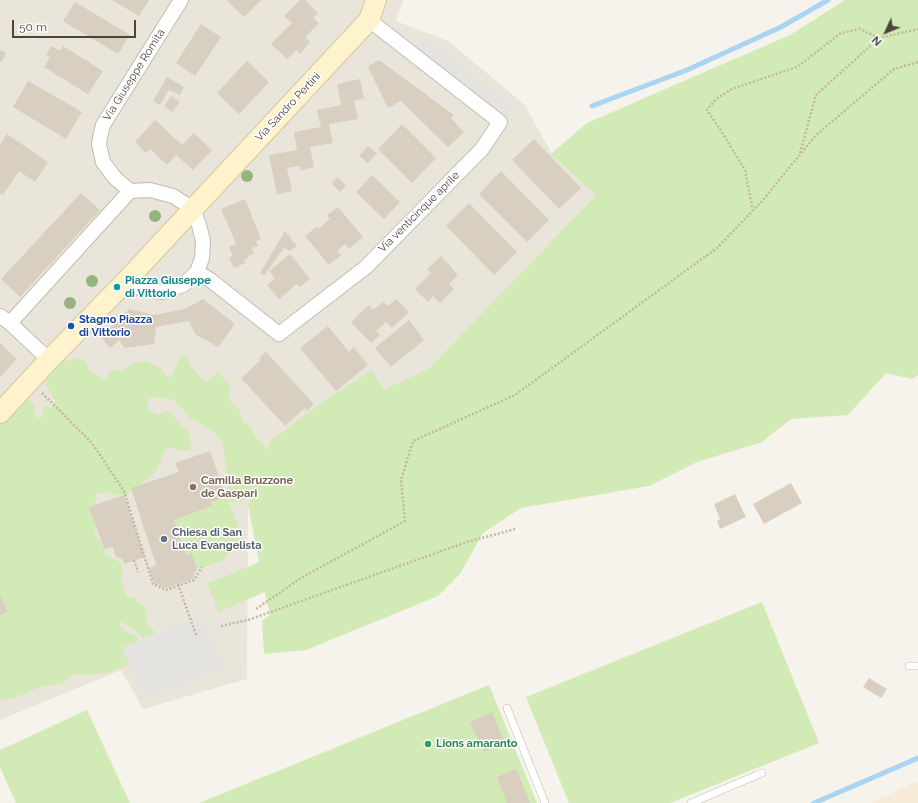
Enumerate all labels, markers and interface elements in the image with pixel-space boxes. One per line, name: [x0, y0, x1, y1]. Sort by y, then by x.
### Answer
scale bar: [14, 12, 138, 38]
north arrow: [866, 12, 906, 52]
text: 50 m: [19, 20, 47, 34]
street label: Via Giuseppe Romita: [100, 27, 168, 123]
text: N: [869, 33, 885, 48]
street label: Via Sandro Pertini: [253, 70, 323, 144]
street label: Via venticinque aprile: [376, 169, 462, 255]
place label: Piazza Giuseppe di Vittorio: [125, 274, 211, 300]
marker: Piazza Giuseppe di Vittorio: [112, 282, 122, 292]
place label: Stagno Piazza di Vittorio: [79, 313, 152, 339]
marker: Stagno Piazza di Vittorio: [66, 321, 76, 331]
place label: Camilla Bruzzone de Gaspari: [201, 474, 293, 500]
marker: Camilla Bruzzone de Gaspari: [188, 482, 198, 492]
place label: Chiesa di San Luca Evangelista: [172, 526, 262, 552]
marker: Chiesa di San Luca Evangelista: [159, 534, 169, 544]
place label: Lions amaranto: [436, 737, 517, 751]
marker: Lions amaranto: [423, 739, 433, 749]

